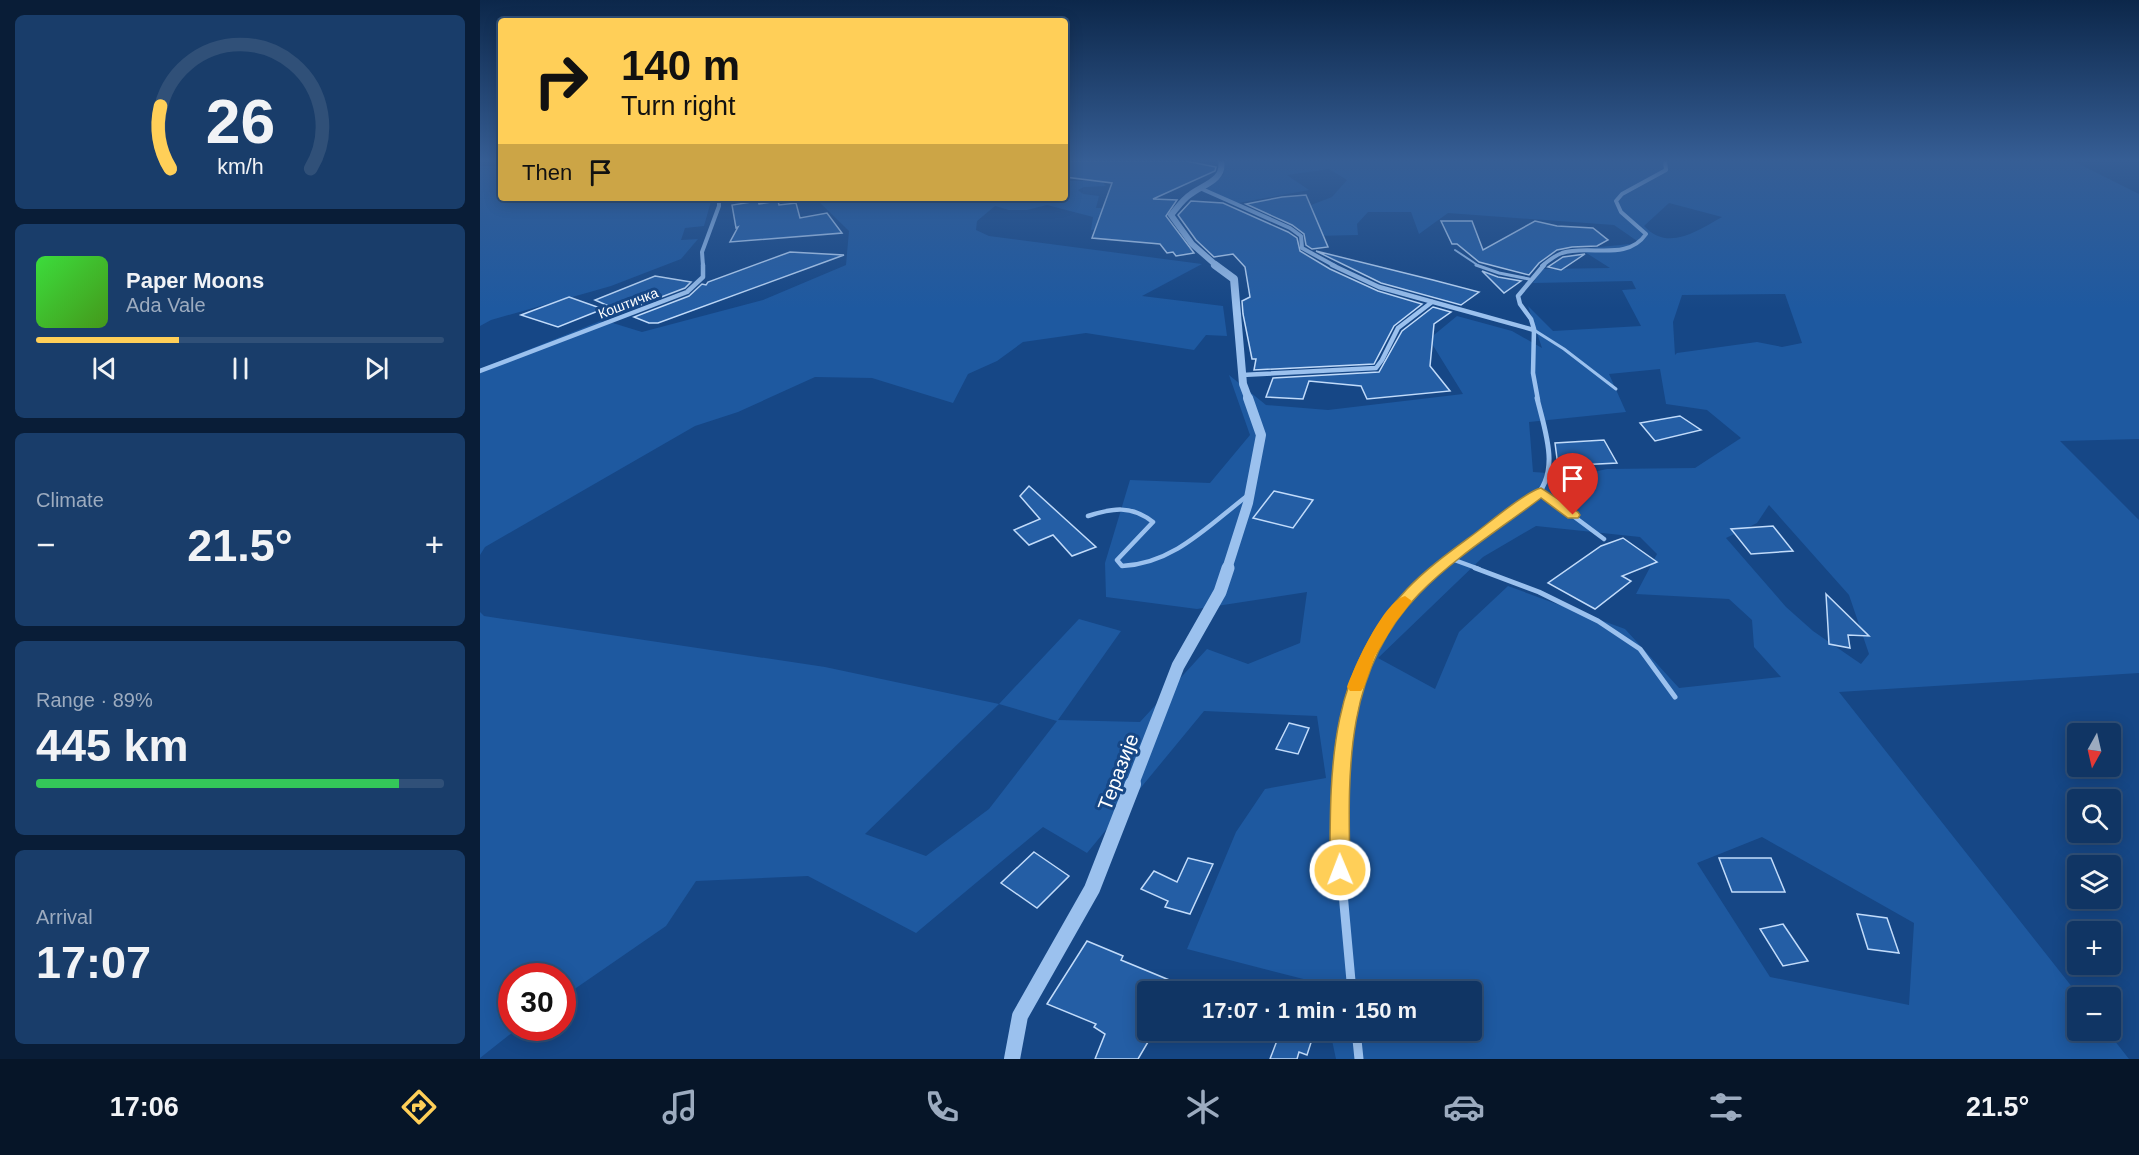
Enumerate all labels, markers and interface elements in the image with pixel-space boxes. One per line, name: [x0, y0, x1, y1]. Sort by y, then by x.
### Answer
icon: right: [522, 42, 600, 120]
text: 140 m: [621, 42, 740, 89]
text: 26: [205, 87, 275, 156]
text: Turn right: [621, 91, 736, 121]
text: km/h: [217, 155, 263, 179]
icon: arrive: [584, 156, 617, 189]
text: Then: [522, 160, 572, 185]
text: Paper Moons: [126, 268, 264, 293]
street label: Коштичка: [596, 284, 660, 322]
text: Ada Vale: [126, 294, 206, 316]
icon: previous: [88, 352, 121, 385]
icon: pause: [224, 352, 257, 385]
icon: next: [360, 352, 393, 385]
pin: [1547, 453, 1598, 515]
icon: arrive: [1556, 462, 1589, 495]
text: Climate: [36, 489, 104, 511]
text: 21.5°: [187, 520, 293, 571]
text: −: [36, 526, 55, 563]
text: +: [425, 526, 444, 563]
text: Range · 89%: [36, 689, 153, 711]
text: 445 km: [36, 720, 189, 771]
north arrow: [2067, 723, 2121, 777]
map controls: [2067, 723, 2121, 1041]
street label: Теразије: [1093, 731, 1143, 813]
button: search: [2067, 789, 2121, 843]
position arrow: [1308, 838, 1372, 902]
button: layers: [2067, 855, 2121, 909]
text: Arrival: [36, 906, 93, 928]
button: +: [2067, 921, 2121, 975]
text: 17:07: [36, 937, 151, 988]
speed limit sign: 30: [498, 963, 576, 1041]
button: −: [2067, 987, 2121, 1041]
text: 17:07 · 1 min · 150 m: [1202, 998, 1417, 1023]
icon: directions: [398, 1086, 440, 1128]
icon: music: [659, 1086, 701, 1128]
icon: phone: [921, 1086, 963, 1128]
icon: climate: [1182, 1086, 1224, 1128]
icon: car: [1443, 1086, 1485, 1128]
icon: filters: [1705, 1086, 1747, 1128]
text: 17:06: [110, 1092, 179, 1122]
text: 21.5°: [1966, 1092, 2029, 1122]

